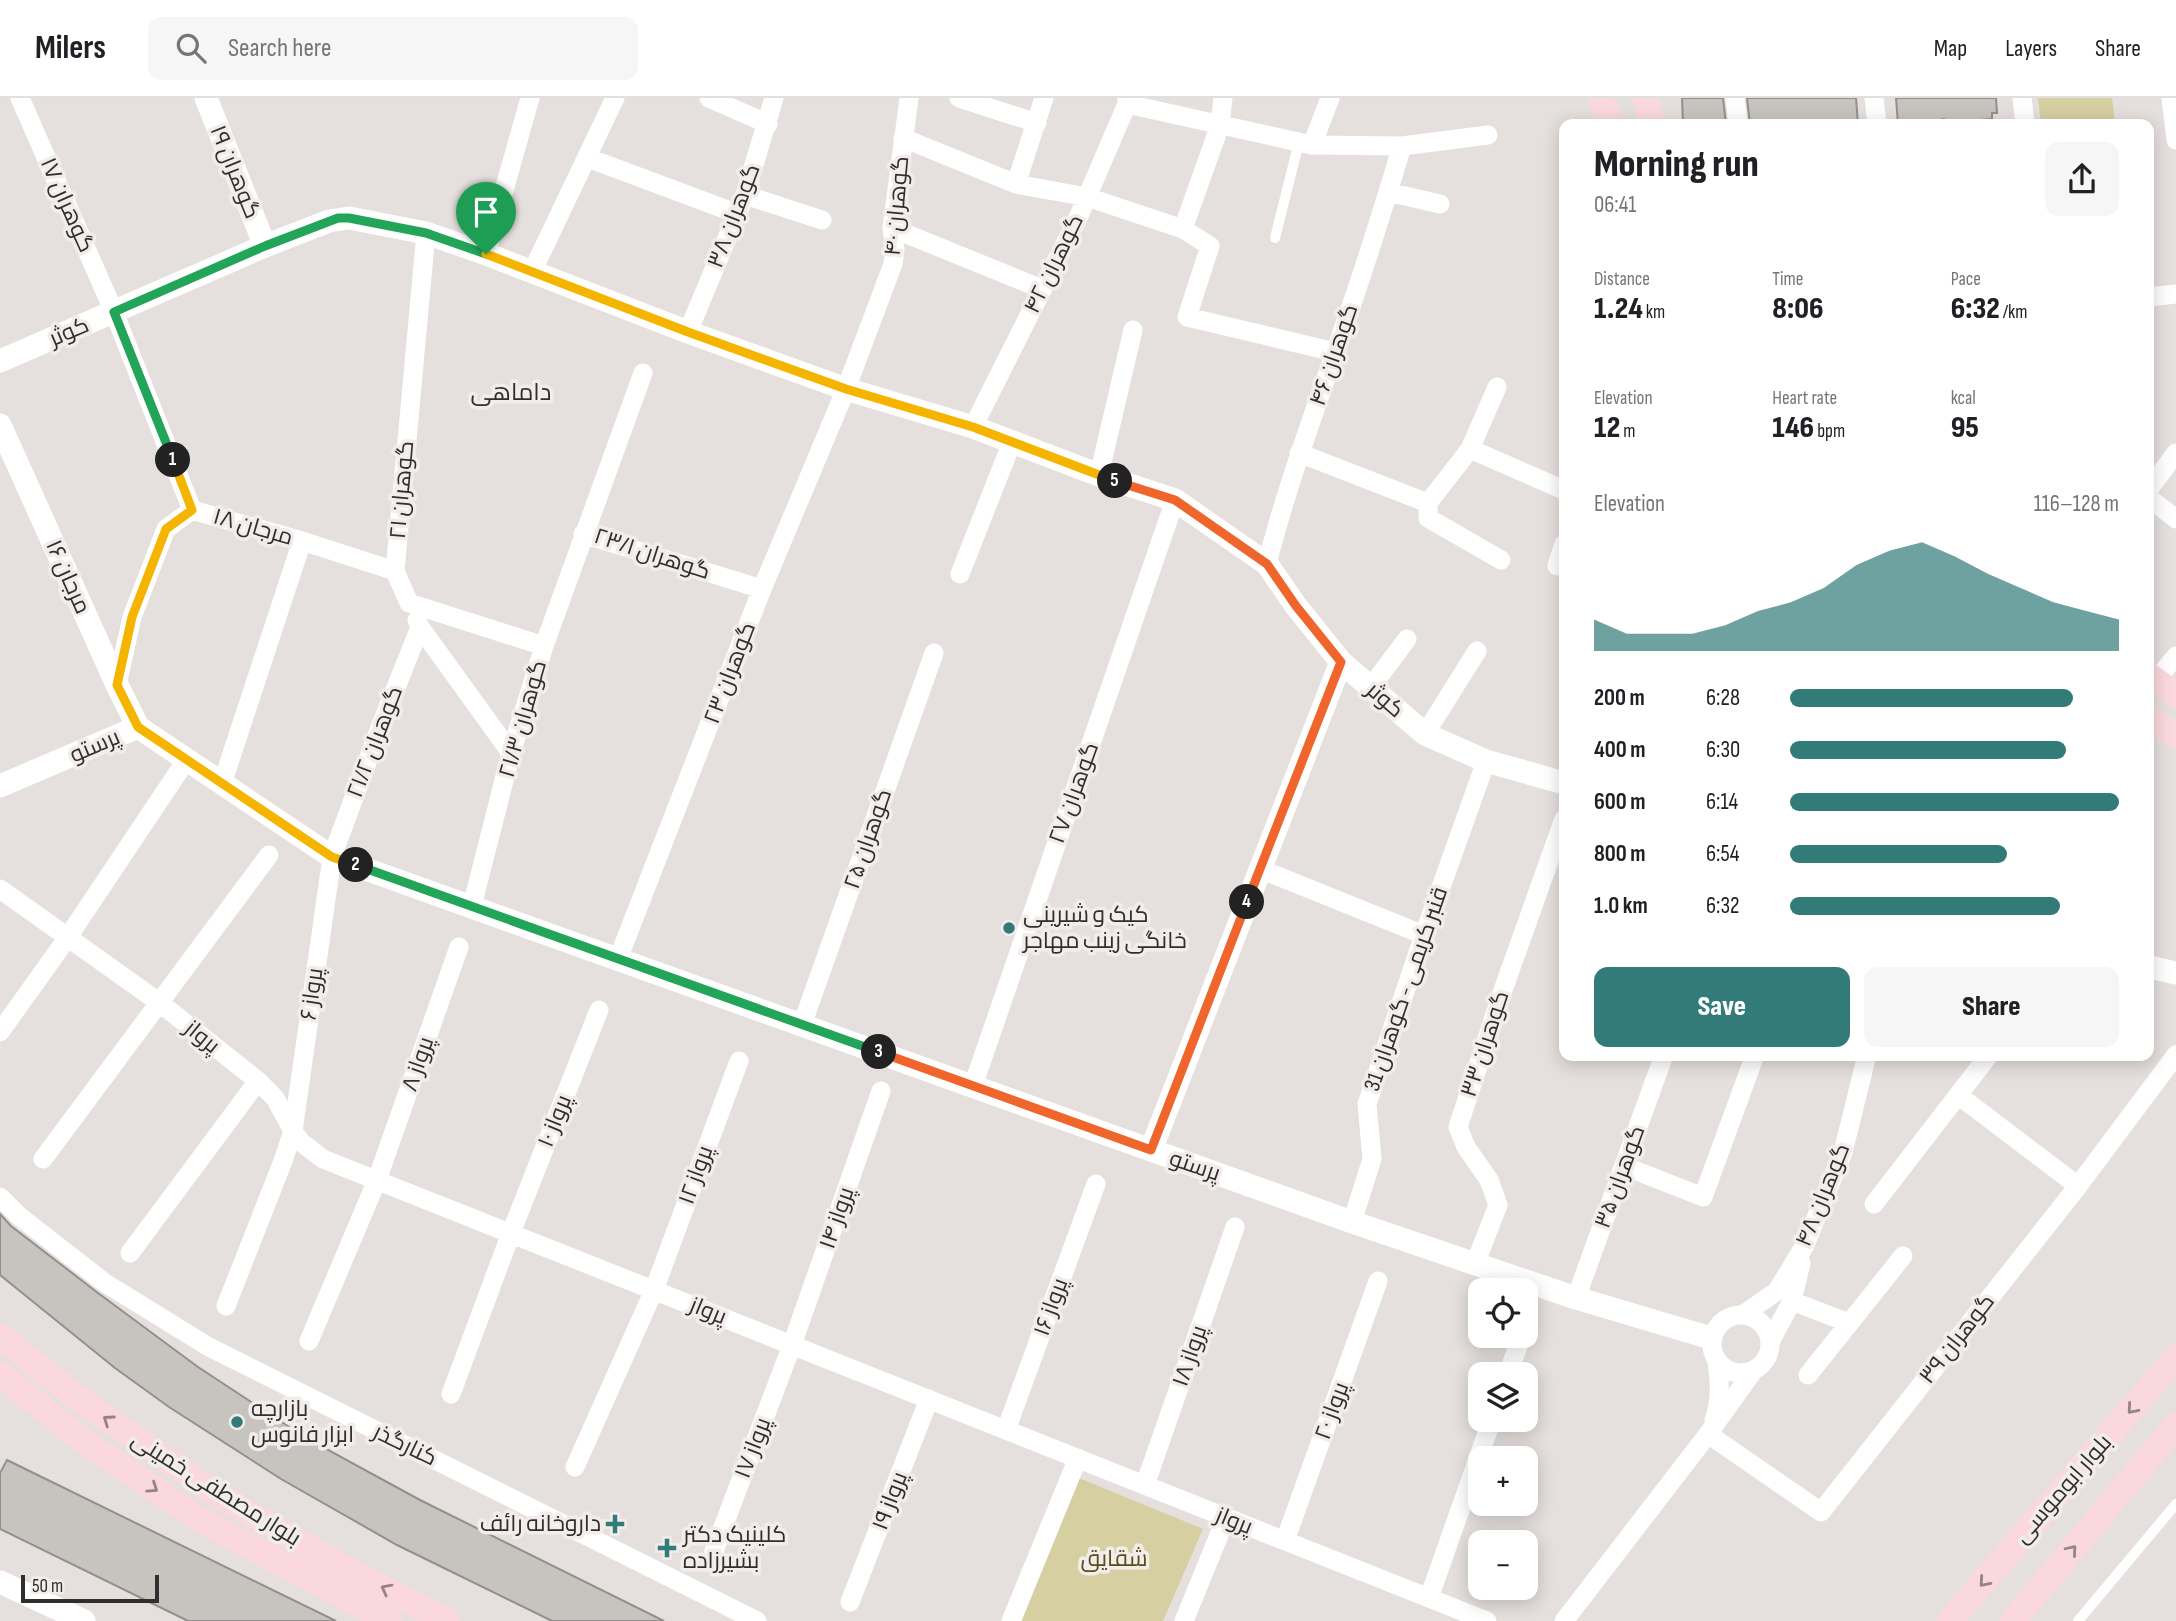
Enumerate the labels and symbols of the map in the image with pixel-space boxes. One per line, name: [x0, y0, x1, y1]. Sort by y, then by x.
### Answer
street label: گوهران ۱۹: [204, 121, 266, 223]
street label: گوهران ۱۷: [34, 153, 100, 257]
street label: گوهران ۴۰: [879, 155, 915, 257]
street label: گوهران ۳۸: [701, 160, 767, 272]
pin: [456, 182, 516, 254]
street label: گوهران ۴۲: [1018, 210, 1090, 318]
street label: گوهران ۴۶: [1304, 301, 1364, 409]
street label: کوثر: [43, 311, 93, 354]
district label: داماهی: [471, 378, 551, 407]
street label: گوهران ۲۱: [384, 440, 420, 540]
pin: 1: [156, 442, 190, 478]
pin: 5: [1098, 464, 1132, 498]
street label: مرجان ۱۸: [210, 502, 296, 552]
street label: گوهران ۲۳/۱: [590, 522, 714, 586]
street label: مرجان ۱۶: [39, 536, 97, 618]
street label: گوهران ۲۳: [698, 618, 762, 728]
street label: گوهران ۲۱/۳: [493, 657, 553, 781]
street label: کوثر: [1359, 675, 1410, 724]
street label: گوهران ۲۱/۲: [341, 682, 409, 802]
street label: پرستو: [66, 723, 124, 769]
street label: گوهران ۲۷: [1043, 739, 1105, 847]
street label: گوهران ۲۵: [838, 785, 898, 893]
pin: 2: [338, 848, 374, 882]
street label: قنبر کریمی - گوهران 31: [1358, 883, 1454, 1095]
pin: 4: [1230, 884, 1264, 920]
place label: کیک و شیرینی خانگی زینب مهاجر: [1021, 901, 1187, 955]
marker: کیک و شیرینی خانگی زینب مهاجر: [1001, 920, 1017, 936]
street label: پرواز ۶: [294, 966, 330, 1022]
street label: گوهران ۳۳: [1455, 987, 1515, 1101]
street label: پرواز: [177, 1013, 226, 1060]
street label: پرواز ۸: [396, 1033, 440, 1095]
pin: 3: [862, 1034, 896, 1070]
street label: پرواز ۱۰: [532, 1091, 578, 1151]
street label: گوهران ۳۵: [1588, 1122, 1652, 1232]
street label: گوهران ۴۸: [1790, 1139, 1856, 1251]
street label: پرواز ۱۲: [672, 1142, 720, 1208]
street label: پرستو: [1166, 1144, 1224, 1188]
street label: پرواز ۱۴: [813, 1183, 861, 1253]
street label: پرواز ۱۶: [1028, 1274, 1074, 1340]
street label: گوهران ۳۹: [1913, 1288, 2001, 1390]
street label: پرواز: [683, 1290, 731, 1331]
street label: پرواز ۱۸: [1167, 1322, 1213, 1390]
street label: پرواز ۲۰: [1309, 1378, 1355, 1444]
place label: بازارچه ابزار فانوس: [251, 1395, 354, 1449]
one-way arrow: [2128, 1401, 2140, 1414]
marker: بازارچه ابزار فانوس: [229, 1414, 245, 1430]
street label: پرواز ۱۷: [729, 1414, 777, 1482]
one-way arrow: [103, 1416, 116, 1428]
street label: کنارگذر: [367, 1417, 442, 1472]
street label: بلوار مصطفی خمینی: [126, 1426, 306, 1552]
street label: بلوار ابوموسی: [2008, 1429, 2118, 1549]
street label: پرواز ۱۹: [866, 1468, 914, 1534]
one-way arrow: [145, 1480, 158, 1492]
street label: پرواز: [1209, 1500, 1257, 1541]
place label: داروخانه رائف: [480, 1510, 601, 1538]
marker: داروخانه رائف: [607, 1516, 623, 1532]
place label: کلینیک دکتر بشیرزاده: [681, 1521, 786, 1575]
marker: کلینیک دکتر بشیرزاده: [657, 1538, 677, 1558]
park label: شقایق: [1080, 1545, 1148, 1573]
one-way arrow: [2064, 1545, 2076, 1558]
scale bar: [21, 1572, 159, 1604]
one-way arrow: [1980, 1574, 1992, 1587]
one-way arrow: [380, 1584, 393, 1598]

